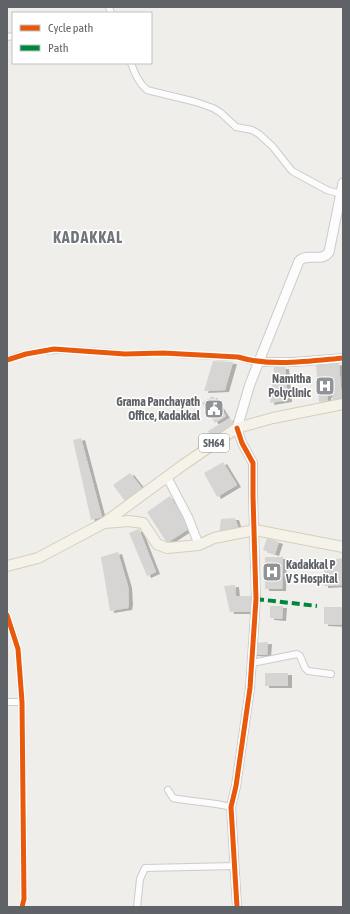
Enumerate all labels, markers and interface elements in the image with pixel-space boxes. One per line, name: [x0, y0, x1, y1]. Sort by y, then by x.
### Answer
legend: [12, 12, 152, 64]
text: Cycle path: [48, 21, 93, 35]
text: Path: [48, 41, 69, 55]
district label: KADAKKAL: [53, 228, 123, 246]
place label: Namitha Polyclinic: [268, 372, 312, 400]
hospital icon: Namitha Polyclinic: [314, 375, 336, 397]
place label: Grama Panchayath Office, Kadakkal: [116, 395, 201, 423]
public building icon: Grama Panchayath Office, Kadakkal: [203, 398, 225, 420]
road number: SH64: [199, 434, 229, 452]
place label: Kadakkal P V S Hospital: [285, 558, 339, 586]
hospital icon: Kadakkal P V S Hospital: [261, 561, 283, 583]

